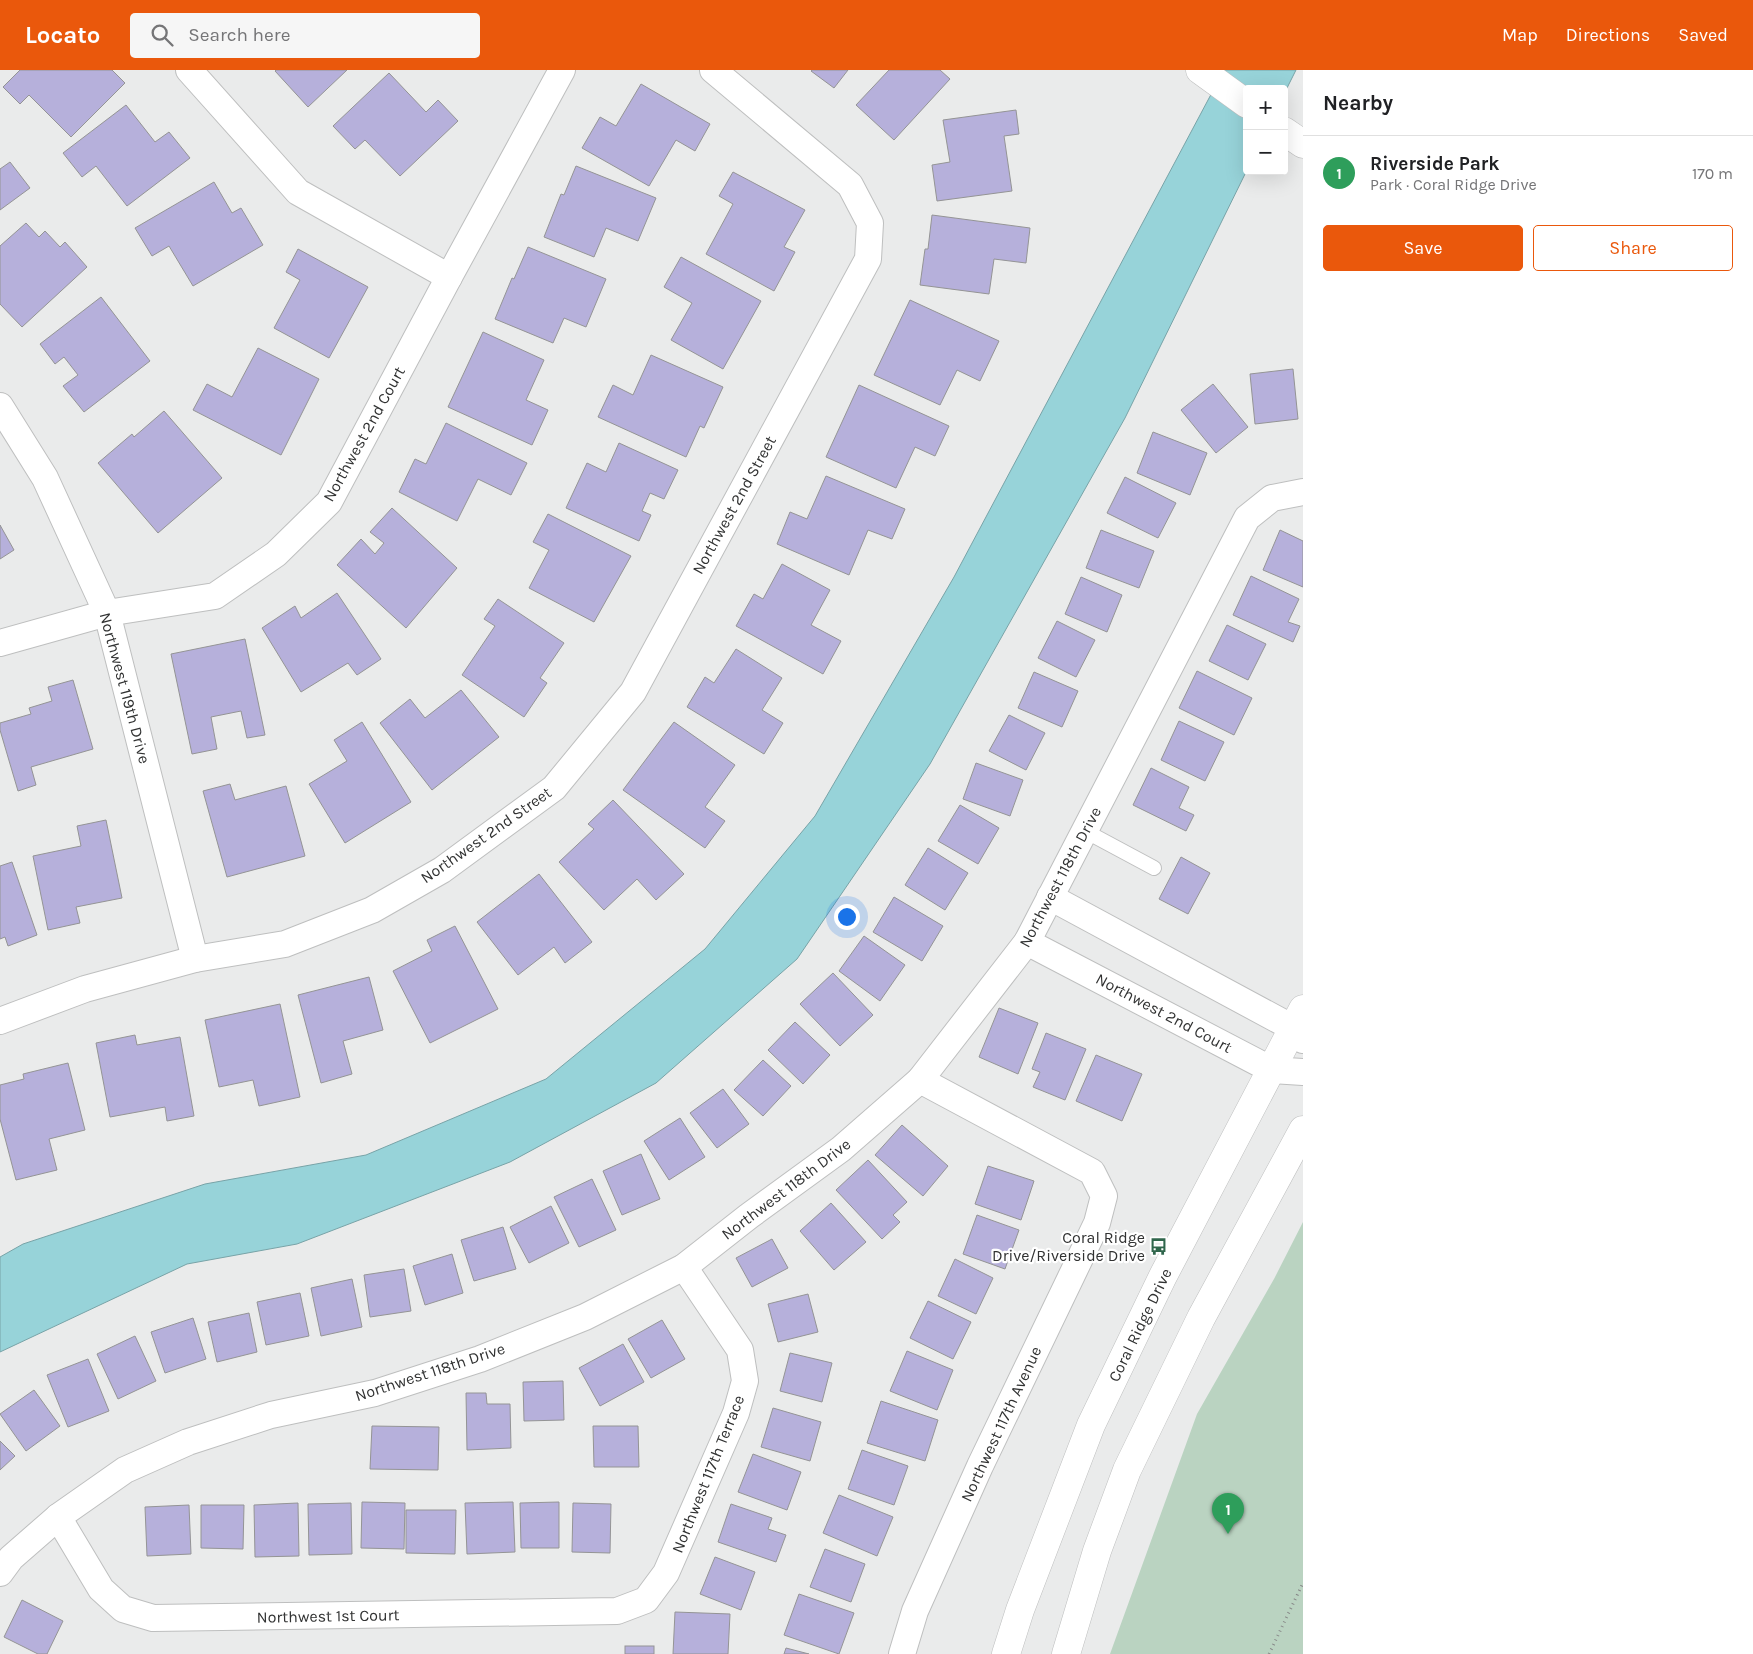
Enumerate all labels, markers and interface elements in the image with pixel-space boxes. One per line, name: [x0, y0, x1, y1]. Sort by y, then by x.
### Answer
search box: [130, 13, 480, 58]
text: Locato: [25, 21, 100, 49]
icon: search: [148, 21, 176, 49]
text: Search here: [188, 24, 290, 46]
text: Map: [1502, 24, 1538, 46]
text: Directions: [1566, 24, 1650, 46]
text: Saved: [1678, 24, 1728, 46]
map controls: [1243, 85, 1288, 175]
button: +: [1243, 85, 1288, 130]
text: Nearby: [1323, 91, 1393, 115]
button: −: [1243, 130, 1288, 175]
text: Riverside Park: [1370, 153, 1500, 175]
text: 1: [1336, 164, 1342, 183]
text: 170 m: [1692, 164, 1733, 183]
text: Park · Coral Ridge Drive: [1370, 175, 1537, 194]
button: Save: [1323, 225, 1523, 271]
button: Share: [1533, 225, 1733, 271]
street label: Northwest 2nd Court: [319, 363, 409, 505]
street label: Northwest 2nd Street: [688, 432, 780, 578]
street label: Northwest 119th Drive: [96, 610, 154, 766]
street label: Northwest 2nd Street: [417, 783, 555, 887]
street label: Northwest 118th Drive: [1015, 803, 1105, 951]
your location: [834, 904, 860, 930]
street label: Northwest 2nd Court: [1093, 969, 1235, 1057]
street label: Northwest 118th Drive: [718, 1134, 854, 1244]
place label: Coral Ridge Drive/Riverside Drive: [992, 1228, 1145, 1265]
bus stop icon: Coral Ridge Drive/Riverside Drive: [1149, 1236, 1169, 1256]
street label: Coral Ridge Drive: [1104, 1265, 1176, 1385]
street label: Northwest 118th Drive: [353, 1339, 507, 1405]
street label: Northwest 117th Avenue: [957, 1343, 1045, 1505]
street label: Northwest 117th Terrace: [668, 1392, 748, 1556]
pin: 1: [1212, 1493, 1244, 1534]
street label: Northwest 1st Court: [256, 1605, 400, 1627]

